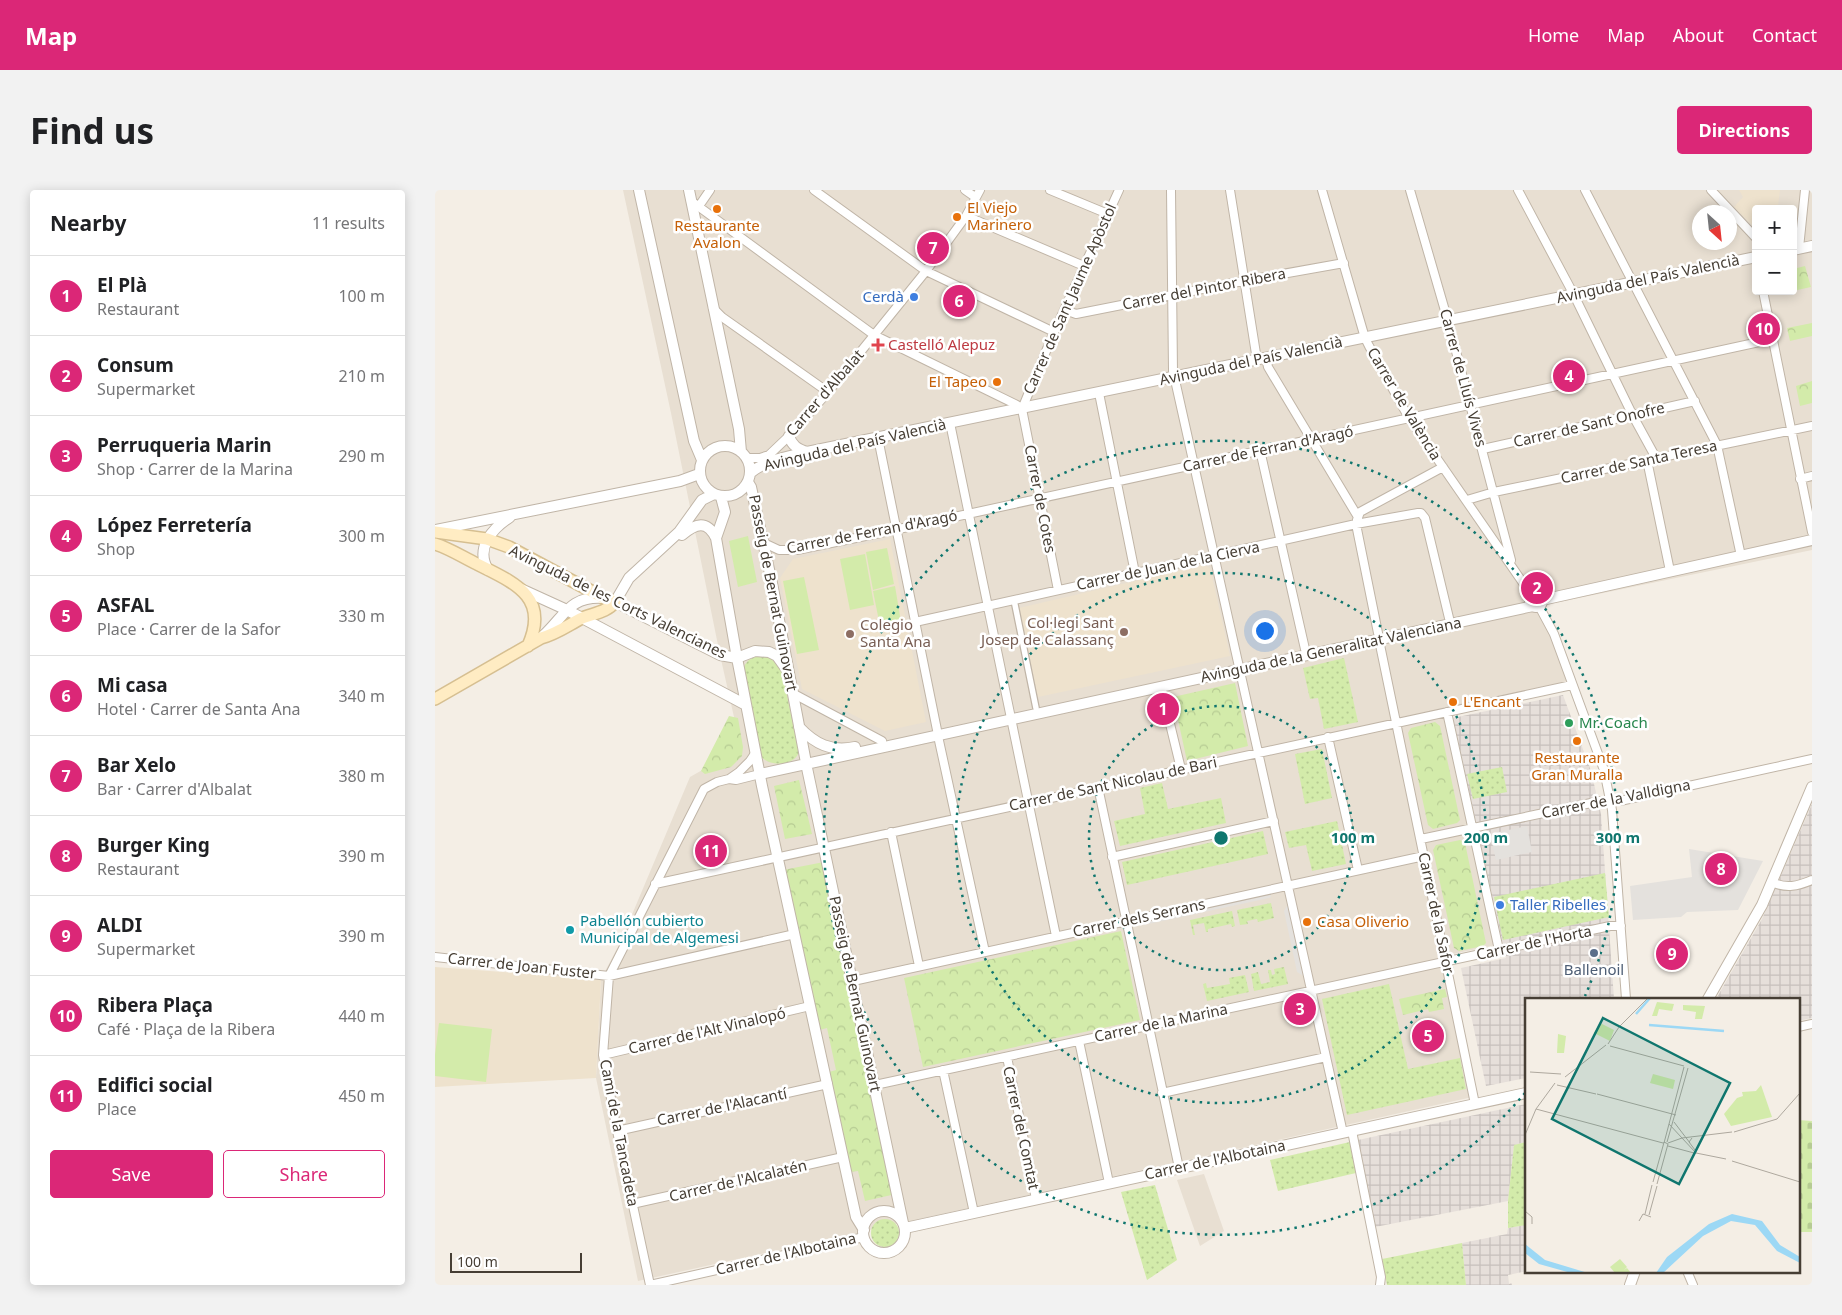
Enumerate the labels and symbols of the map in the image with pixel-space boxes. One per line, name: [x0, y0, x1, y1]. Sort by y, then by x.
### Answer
place label: El Viejo Marinero: [967, 197, 1032, 234]
street label: Carrer de Sant Jaume Apòstol: [1018, 200, 1120, 397]
marker: Restaurante Avalon: [711, 203, 723, 215]
north arrow: [1692, 205, 1737, 250]
marker: El Viejo Marinero: [951, 211, 963, 223]
place label: Restaurante Avalon: [674, 215, 760, 252]
pin: 7: [917, 229, 949, 267]
street label: Avinguda del País Valencià: [1555, 249, 1741, 307]
street label: Carrer del Pintor Ribera: [1120, 262, 1287, 314]
pin: 6: [943, 282, 975, 320]
place label: Cerdà: [863, 286, 904, 306]
marker: Cerdà: [908, 291, 920, 303]
street label: Carrer de Lluís Vives: [1436, 306, 1492, 449]
pin: 10: [1748, 310, 1780, 348]
street label: Avinguda del País Valencià: [1158, 331, 1344, 389]
place label: Castelló Alepuz: [888, 334, 995, 354]
marker: Castelló Alepuz: [872, 339, 884, 351]
street label: Carrer de València: [1363, 343, 1446, 464]
street label: Carrer d'Albalat: [781, 344, 868, 440]
pin: 4: [1553, 357, 1585, 395]
place label: El Tapeo: [929, 371, 987, 391]
marker: El Tapeo: [991, 376, 1003, 388]
street label: Carrer de Sant Onofre: [1511, 397, 1667, 451]
street label: Avinguda del País Valencià: [762, 413, 948, 475]
street label: Carrer de Ferran d'Aragó: [1181, 420, 1355, 476]
street label: Carrer de Santa Teresa: [1559, 435, 1719, 487]
street label: Carrer de Cotes: [1021, 443, 1061, 555]
street label: Passeig de Bernat Guinovart: [745, 493, 803, 693]
street label: Carrer de Ferran d'Aragó: [785, 505, 959, 557]
street label: Carrer de Juan de la Cierva: [1074, 536, 1261, 594]
street label: Avinguda de les Corts Valencianes: [506, 540, 731, 663]
pin: 2: [1521, 569, 1553, 607]
place label: Col·legi Sant Josep de Calassanç: [979, 612, 1115, 649]
street label: Avinguda de la Generalitat Valenciana: [1198, 612, 1463, 686]
place label: Colegio Santa Ana: [860, 614, 931, 651]
your location: [1252, 618, 1278, 644]
marker: Col·legi Sant Josep de Calassanç: [1118, 626, 1130, 638]
marker: Colegio Santa Ana: [844, 628, 856, 640]
pin: 1: [1147, 690, 1179, 728]
place label: L'Encant: [1463, 691, 1522, 711]
marker: L'Encant: [1447, 696, 1459, 708]
place label: Mr. Coach: [1579, 712, 1648, 732]
marker: Mr. Coach: [1563, 717, 1575, 729]
marker: Restaurante Gran Muralla: [1571, 735, 1583, 747]
place label: Restaurante Gran Muralla: [1531, 747, 1623, 784]
street label: Carrer de Sant Nicolau de Bari: [1007, 751, 1219, 815]
street label: Carrer de la Valldigna: [1540, 774, 1692, 822]
text: 100 m: [1331, 827, 1375, 847]
text: 200 m: [1464, 827, 1508, 847]
text: 300 m: [1596, 827, 1640, 847]
centre of rings: [1212, 829, 1230, 847]
pin: 11: [695, 832, 727, 870]
street label: Carrer de la Safor: [1414, 850, 1460, 975]
pin: 8: [1705, 850, 1737, 888]
street label: Carrer dels Serrans: [1071, 893, 1207, 941]
street label: Passeig de Bernat Guinovart: [825, 894, 887, 1094]
place label: Taller Ribelles: [1510, 894, 1606, 914]
marker: Taller Ribelles: [1494, 899, 1506, 911]
place label: Pabellón cubierto Municipal de Algemesi: [580, 910, 739, 947]
place label: Casa Oliverio: [1317, 911, 1409, 931]
marker: Casa Oliverio: [1301, 916, 1313, 928]
street label: Carrer de l'Horta: [1474, 920, 1593, 964]
marker: Pabellón cubierto Municipal de Algemesi: [564, 924, 576, 936]
pin: 9: [1656, 935, 1688, 973]
street label: Carrer de Joan Fuster: [447, 947, 597, 983]
marker: Ballenoil: [1588, 947, 1600, 959]
place label: Ballenoil: [1564, 959, 1624, 979]
pin: 3: [1284, 990, 1316, 1028]
street label: Carrer de la Marina: [1092, 998, 1229, 1046]
inset map: [1525, 998, 1799, 1272]
street label: Carrer de l'Alt Vinalopó: [626, 1002, 787, 1058]
pin: 5: [1412, 1017, 1444, 1055]
street label: Camí de la Tancadeta: [596, 1058, 644, 1208]
street label: Carrer del Comtat: [999, 1064, 1045, 1192]
street label: Carrer de l'Alacantí: [655, 1082, 790, 1130]
street label: Carrer de l'Albotaina: [1143, 1134, 1287, 1184]
street label: Carrer de l'Alcalatén: [667, 1154, 809, 1206]
street label: Carrer de l'Albotaina: [714, 1227, 858, 1279]
scale bar: [450, 1250, 583, 1273]

